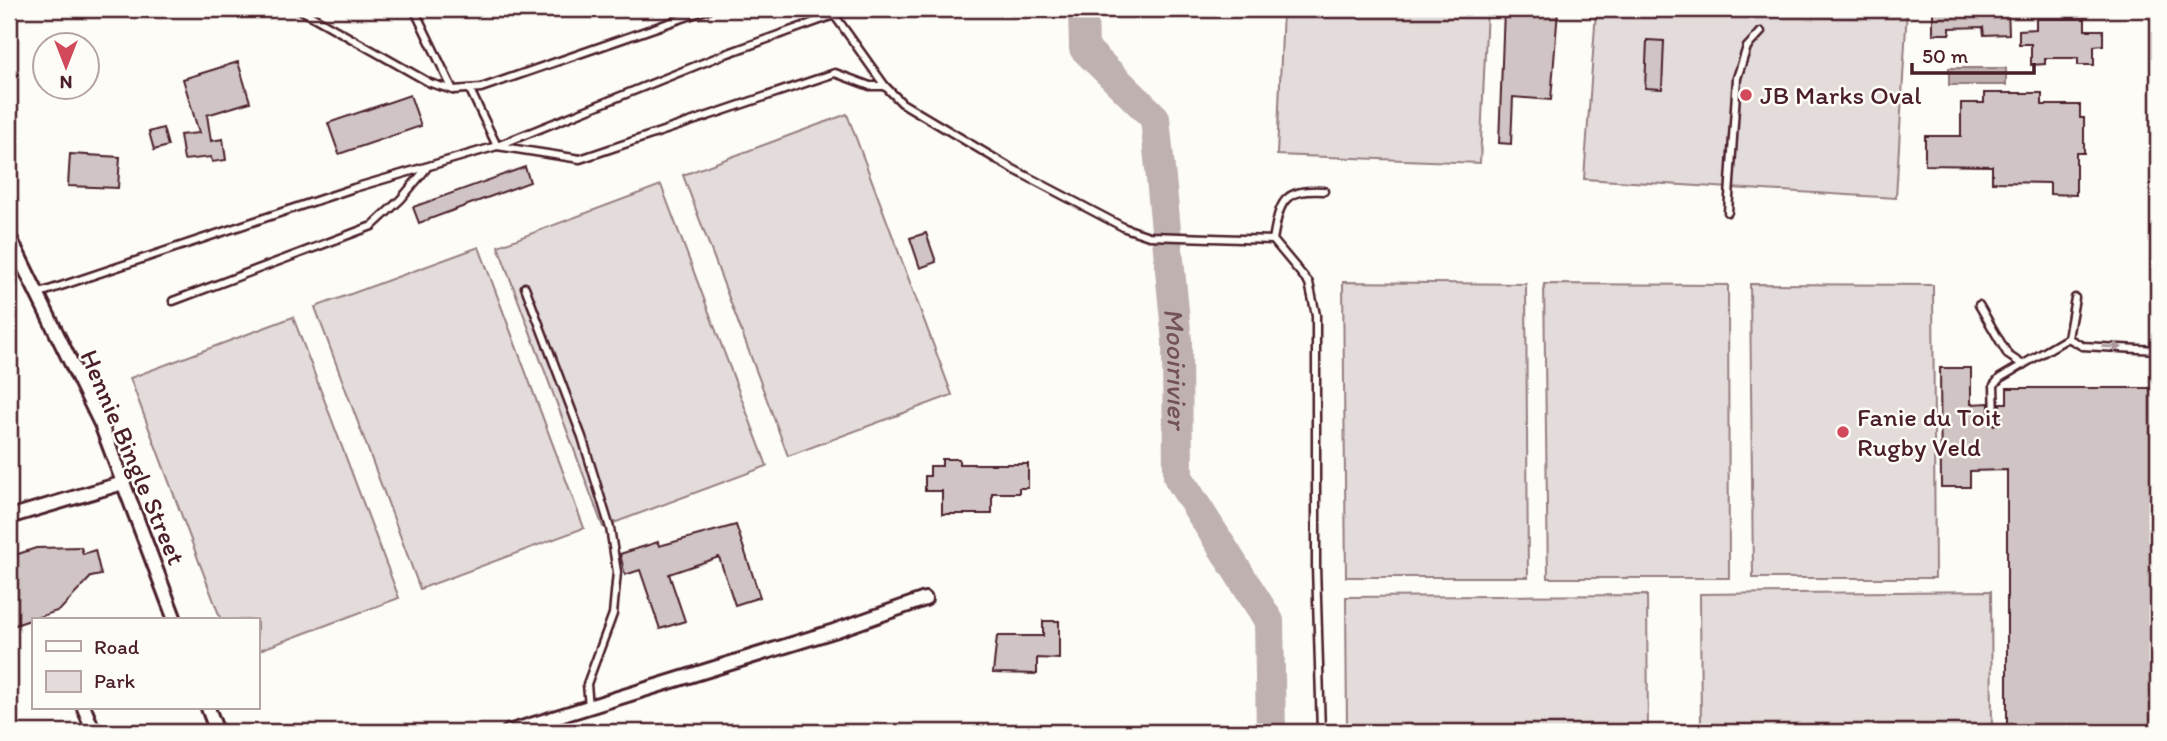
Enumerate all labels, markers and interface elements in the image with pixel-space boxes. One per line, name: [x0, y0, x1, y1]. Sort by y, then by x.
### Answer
north arrow: [32, 32, 102, 102]
scale bar: [1912, 32, 2034, 76]
text: 50 m: [1922, 43, 1969, 68]
text: N: [60, 71, 72, 94]
place label: JB Marks Oval: [1760, 79, 1922, 111]
marker: JB Marks Oval: [1738, 87, 1754, 103]
water label: Mooirivier: [1157, 306, 1195, 432]
one-way arrow: [2101, 342, 2123, 353]
street label: Hennie Bingle Street: [73, 345, 193, 570]
place label: Fanie du Toit Rugby Veld: [1857, 401, 2001, 463]
marker: Fanie du Toit Rugby Veld: [1835, 424, 1851, 440]
legend: [32, 618, 259, 710]
text: Road: [94, 634, 140, 659]
text: Park: [94, 668, 136, 693]

